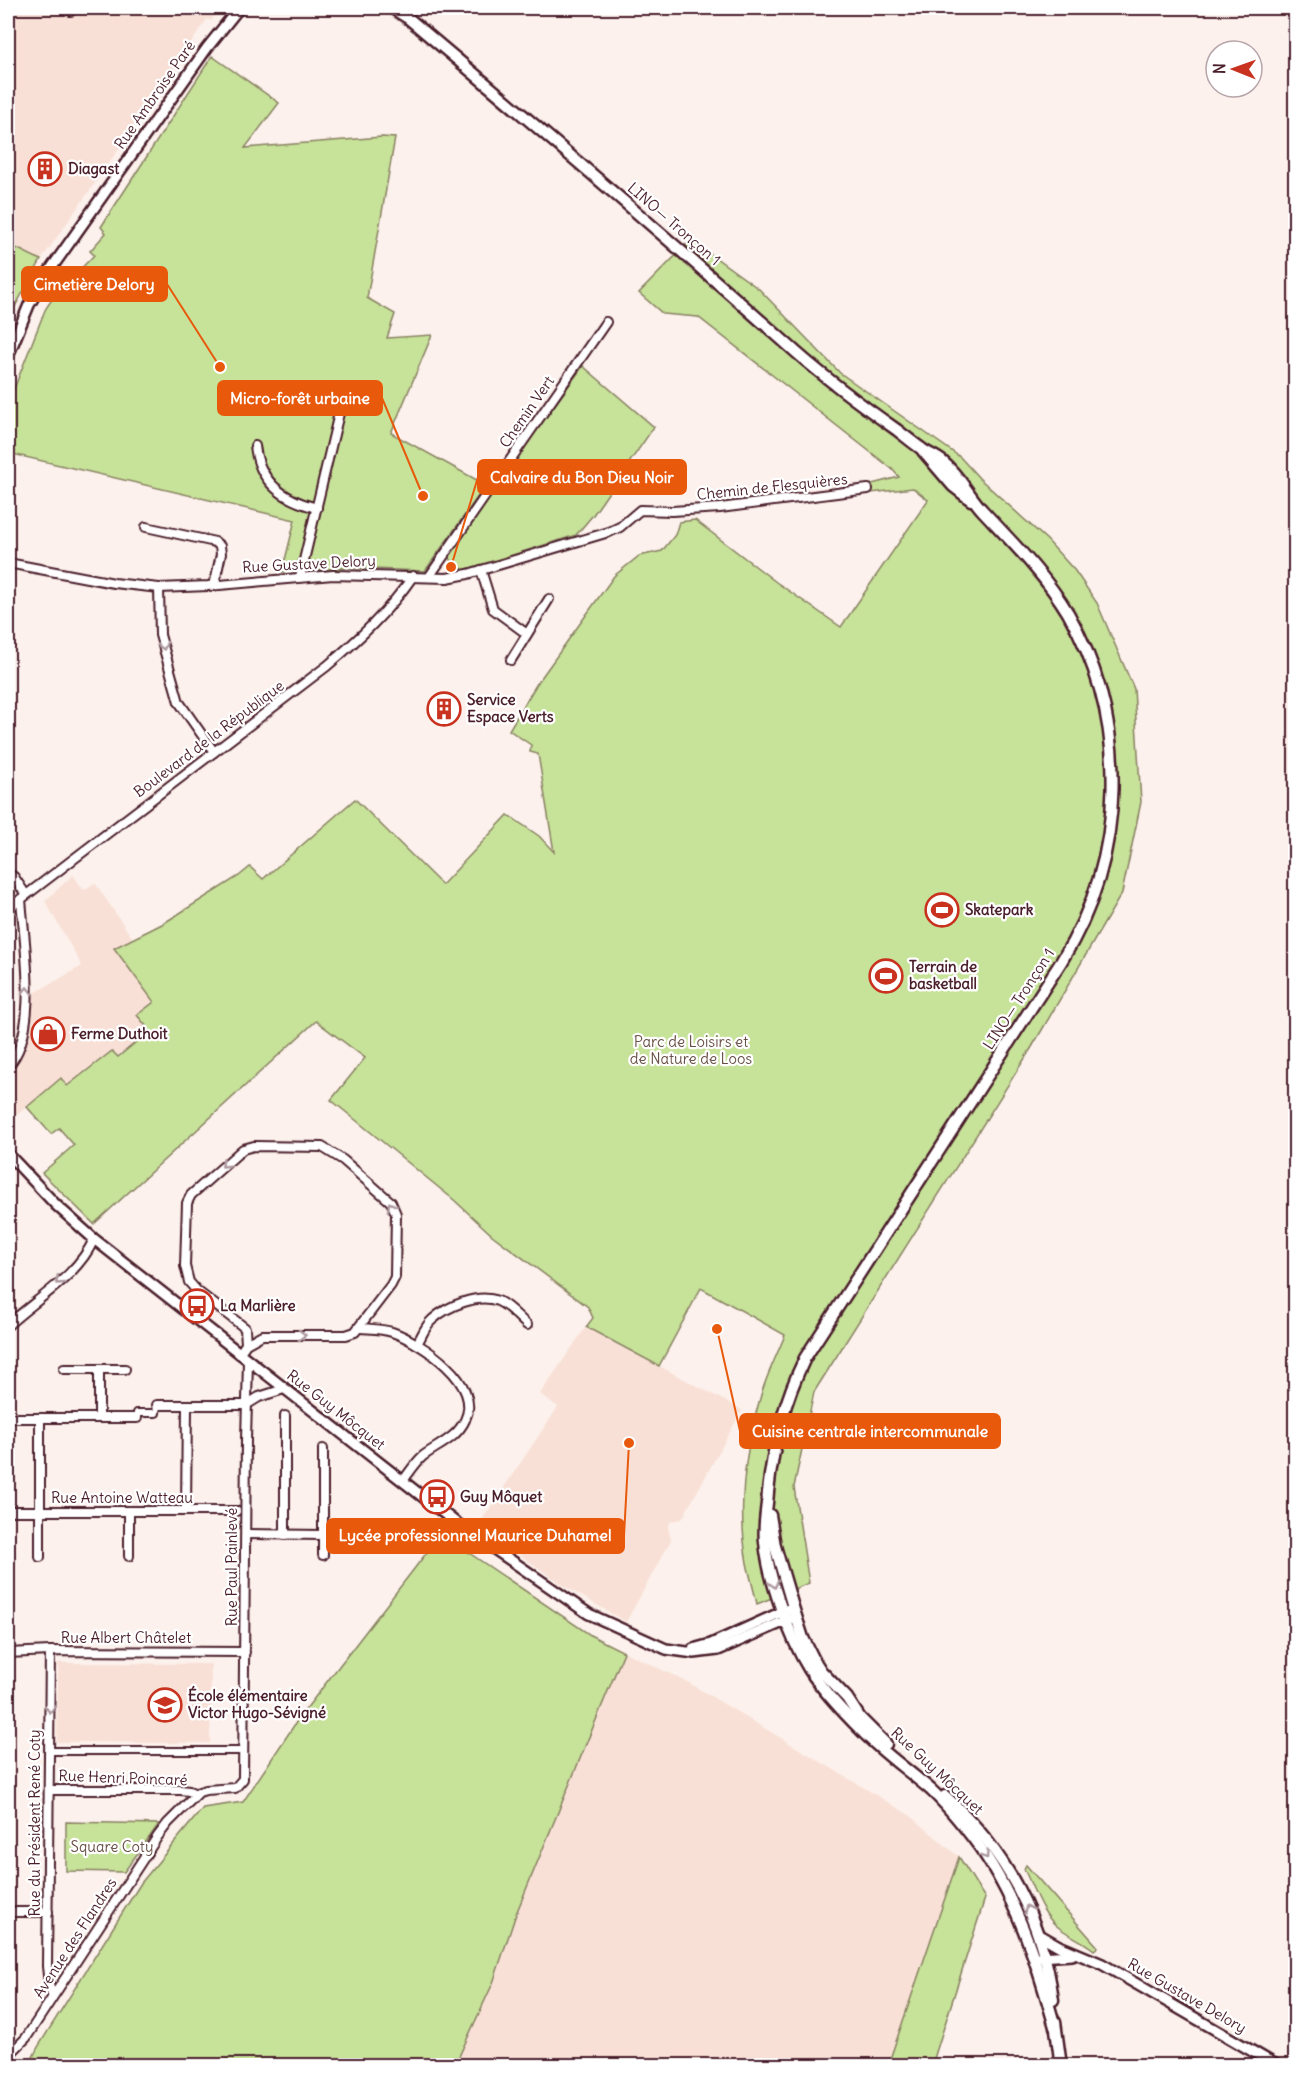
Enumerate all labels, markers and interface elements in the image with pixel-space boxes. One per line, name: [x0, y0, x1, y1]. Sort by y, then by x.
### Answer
street label: Rue Ambroise Paré: [110, 37, 199, 153]
north arrow: [1204, 39, 1264, 99]
text: N: [1209, 63, 1229, 74]
building icon: Diagast: [27, 151, 63, 187]
place label: Diagast: [68, 159, 120, 179]
street label: LINO— Tronçon 1: [624, 178, 725, 269]
callout: Cimetière Delory: [22, 267, 167, 301]
text: Cimetière Delory: [33, 274, 155, 295]
street label: Chemin Vert: [495, 372, 558, 451]
callout: Micro-forêt urbaine: [218, 381, 382, 415]
text: Micro-forêt urbaine: [230, 388, 370, 408]
callout: Calvaire du Bon Dieu Noir: [478, 460, 686, 494]
text: Calvaire du Bon Dieu Noir: [490, 467, 674, 487]
street label: Chemin de Flesquières: [696, 469, 849, 504]
street label: Rue Gustave Delory: [242, 551, 376, 576]
one-way arrow: [156, 640, 168, 651]
street label: Boulevard de la République: [130, 676, 288, 801]
place label: Service Espace Verts: [467, 690, 554, 727]
building icon: Service Espace Verts: [426, 691, 462, 727]
sports icon: Skatepark: [924, 892, 960, 928]
place label: Skatepark: [965, 900, 1034, 920]
street label: LINO— Tronçon 1: [979, 944, 1058, 1053]
place label: Terrain de basketball: [909, 957, 977, 993]
sports icon: Terrain de basketball: [868, 958, 904, 994]
one-way arrow: [21, 986, 33, 995]
shop icon: Ferme Duthoit: [30, 1016, 66, 1052]
place label: Ferme Duthoit: [71, 1024, 169, 1043]
park label: Parc de Loisirs et de Nature de Loos: [630, 1032, 752, 1068]
one-way arrow: [222, 1157, 232, 1168]
one-way arrow: [387, 1202, 398, 1212]
one-way arrow: [55, 1273, 66, 1284]
bus stop icon: La Marlière: [179, 1288, 215, 1324]
place label: La Marlière: [220, 1296, 296, 1315]
one-way arrow: [297, 1329, 306, 1341]
street label: Rue Guy Môcquet: [283, 1365, 389, 1454]
callout: Cuisine centrale intercommunale: [740, 1414, 1000, 1448]
text: Cuisine centrale intercommunale: [752, 1421, 988, 1441]
bus stop icon: Guy Môquet: [419, 1479, 455, 1515]
place label: Guy Môquet: [460, 1487, 543, 1507]
street label: Rue Antoine Watteau: [51, 1488, 193, 1507]
street label: Rue Paul Painlevé: [222, 1508, 241, 1626]
callout: Lycée professionnel Maurice Duhamel: [327, 1519, 624, 1553]
text: Lycée professionnel Maurice Duhamel: [338, 1525, 612, 1546]
one-way arrow: [767, 1579, 780, 1589]
street label: Rue Albert Châtelet: [61, 1628, 191, 1647]
place label: École élémentaire Victor Hugo-Sévigné: [188, 1685, 326, 1723]
school or university icon: École élémentaire Victor Hugo-Sévigné: [147, 1687, 183, 1723]
one-way arrow: [44, 1705, 56, 1714]
street label: Rue Guy Môcquet: [887, 1723, 988, 1818]
street label: Rue du Président René Coty: [25, 1729, 44, 1917]
street label: Rue Henri Poincaré: [58, 1766, 188, 1789]
park label: Square Coty: [71, 1837, 153, 1856]
one-way arrow: [978, 1848, 989, 1859]
street label: Avenue des Flandres: [29, 1874, 121, 2001]
one-way arrow: [1023, 1905, 1035, 1916]
street label: Rue Gustave Delory: [1125, 1954, 1250, 2037]

